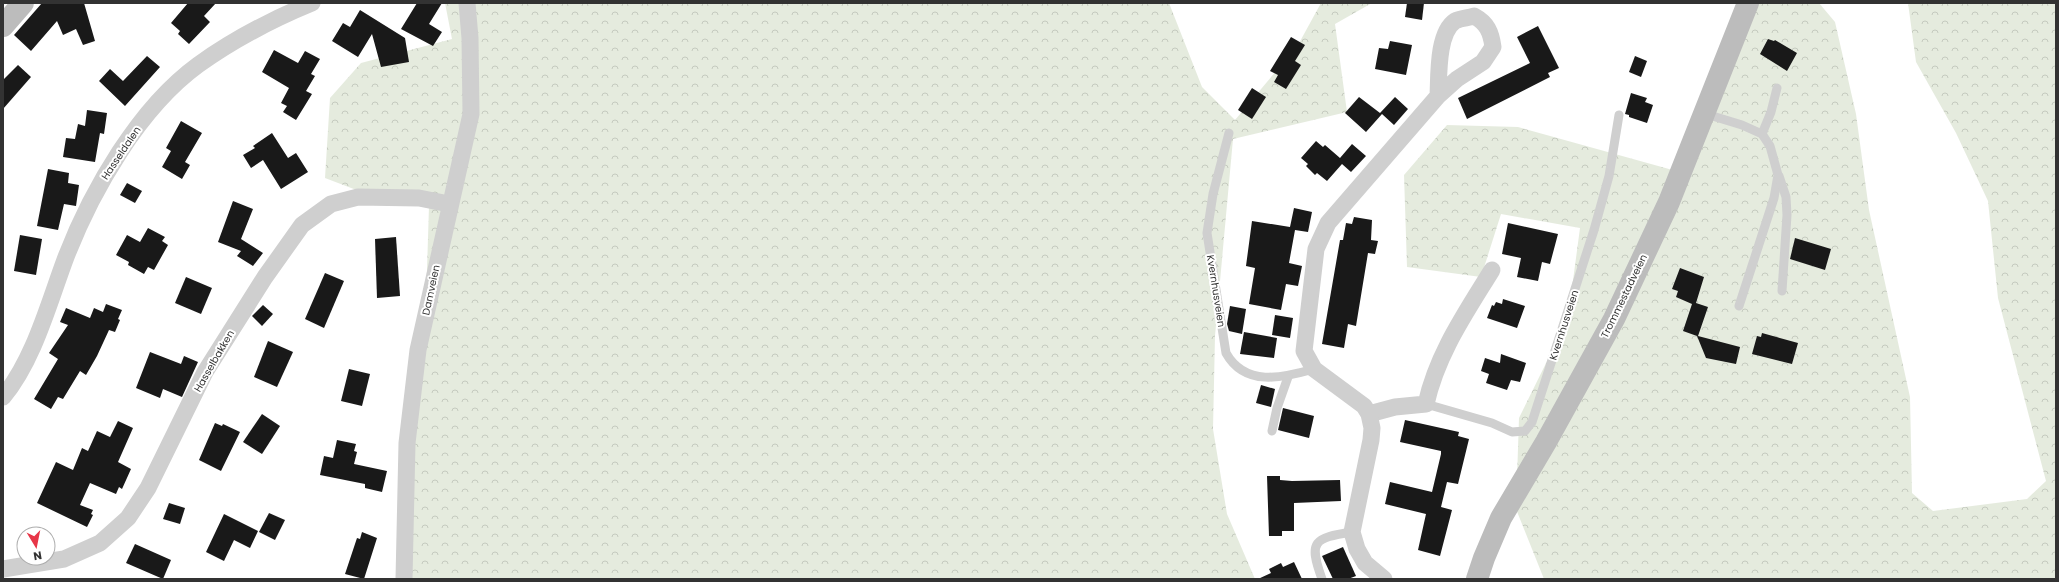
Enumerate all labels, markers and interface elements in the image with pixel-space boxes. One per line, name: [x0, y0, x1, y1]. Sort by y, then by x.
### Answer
street label: Hasseldalen: [98, 123, 144, 183]
street label: Trommestadveien: [1597, 252, 1651, 340]
street label: Kvernhusveien: [1203, 254, 1229, 328]
street label: Damveien: [418, 263, 444, 317]
street label: Kvernhusveien: [1546, 288, 1582, 362]
street label: Hasselbakken: [190, 327, 238, 395]
north arrow: [16, 526, 56, 566]
text: N: [32, 547, 43, 564]

